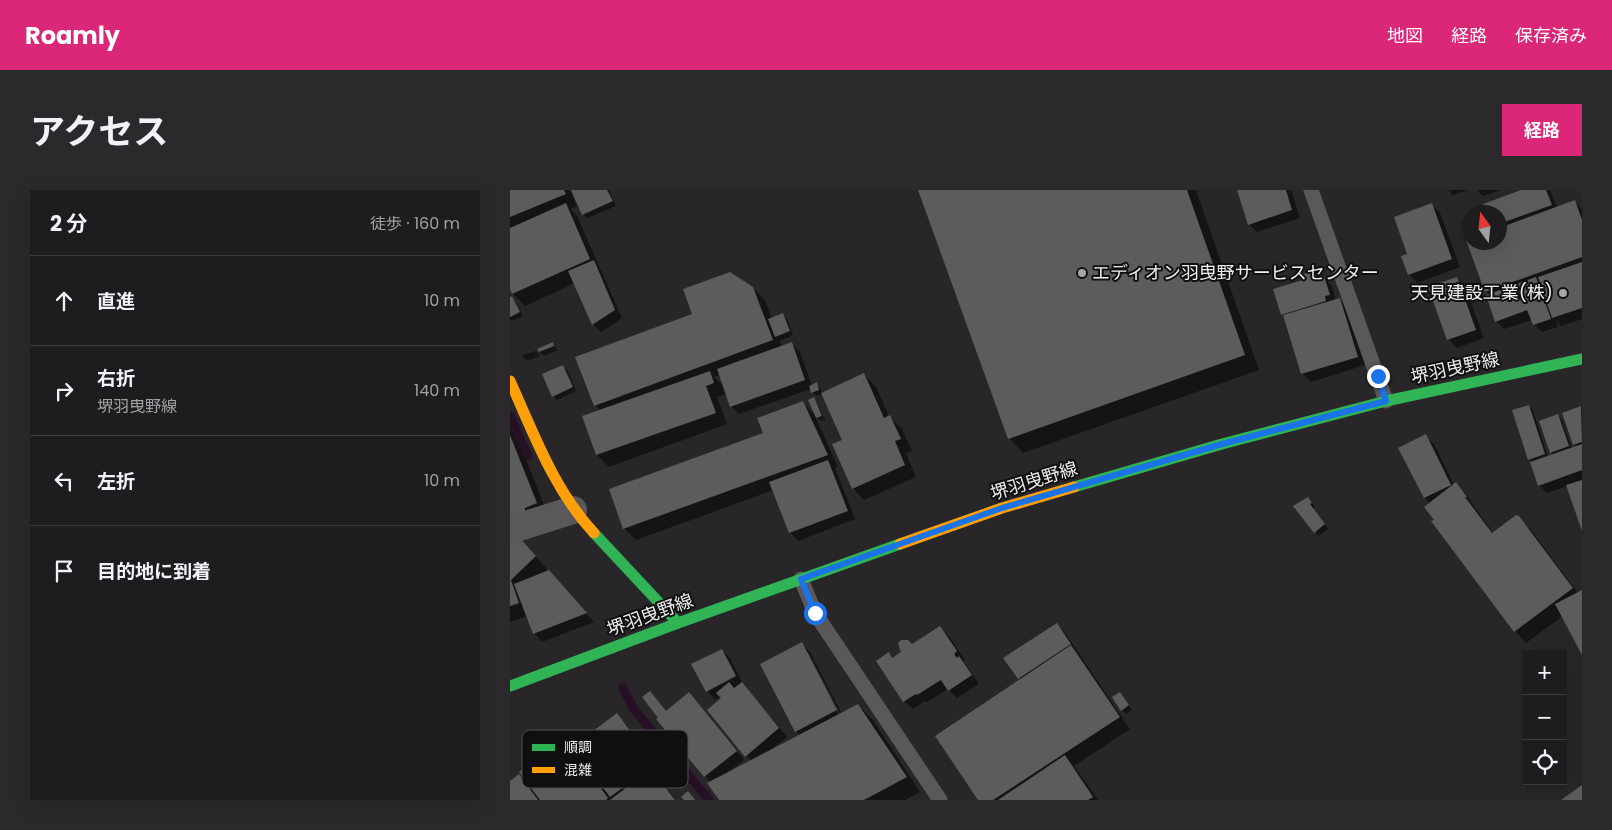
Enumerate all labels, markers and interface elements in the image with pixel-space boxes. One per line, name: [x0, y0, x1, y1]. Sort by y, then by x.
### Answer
text: Roamly: [25, 19, 120, 52]
text: 地図: [1387, 23, 1423, 48]
text: 経路: [1451, 23, 1487, 48]
text: 保存済み: [1515, 23, 1587, 48]
button: 経路: [1502, 104, 1582, 156]
text: アクセス: [30, 107, 168, 156]
north arrow: [1462, 205, 1507, 250]
text: 2 分: [50, 209, 87, 238]
text: 徒歩 · 160 m: [370, 212, 460, 235]
place label: エディオン羽曳野サービスセンター: [1092, 260, 1379, 285]
marker: エディオン羽曳野サービスセンター: [1076, 267, 1088, 279]
place label: 天見建設工業(株): [1411, 280, 1553, 305]
icon: ahead: [50, 287, 78, 315]
marker: 天見建設工業(株): [1557, 287, 1569, 299]
text: 直進: [97, 288, 135, 315]
text: 10 m: [424, 289, 460, 312]
street label: 堺羽曳野線: [1408, 346, 1502, 389]
text: 右折: [97, 365, 135, 392]
route end: [1367, 365, 1390, 388]
icon: right: [50, 377, 78, 405]
text: 140 m: [414, 379, 460, 402]
text: 堺羽曳野線: [97, 395, 177, 418]
street label: 堺羽曳野線: [987, 455, 1081, 506]
icon: left: [50, 467, 78, 495]
text: 左折: [97, 468, 135, 495]
text: 10 m: [424, 469, 460, 492]
icon: arrive: [50, 557, 78, 585]
text: 目的地に到着: [97, 558, 211, 585]
street label: 堺羽曳野線: [603, 587, 696, 642]
route start: [804, 602, 827, 625]
map controls: [1522, 650, 1567, 785]
button: +: [1522, 650, 1567, 695]
button: −: [1522, 695, 1567, 740]
legend: [522, 730, 688, 788]
text: 順調: [564, 737, 592, 757]
button: locate: [1522, 740, 1567, 785]
text: 混雑: [564, 760, 592, 780]

